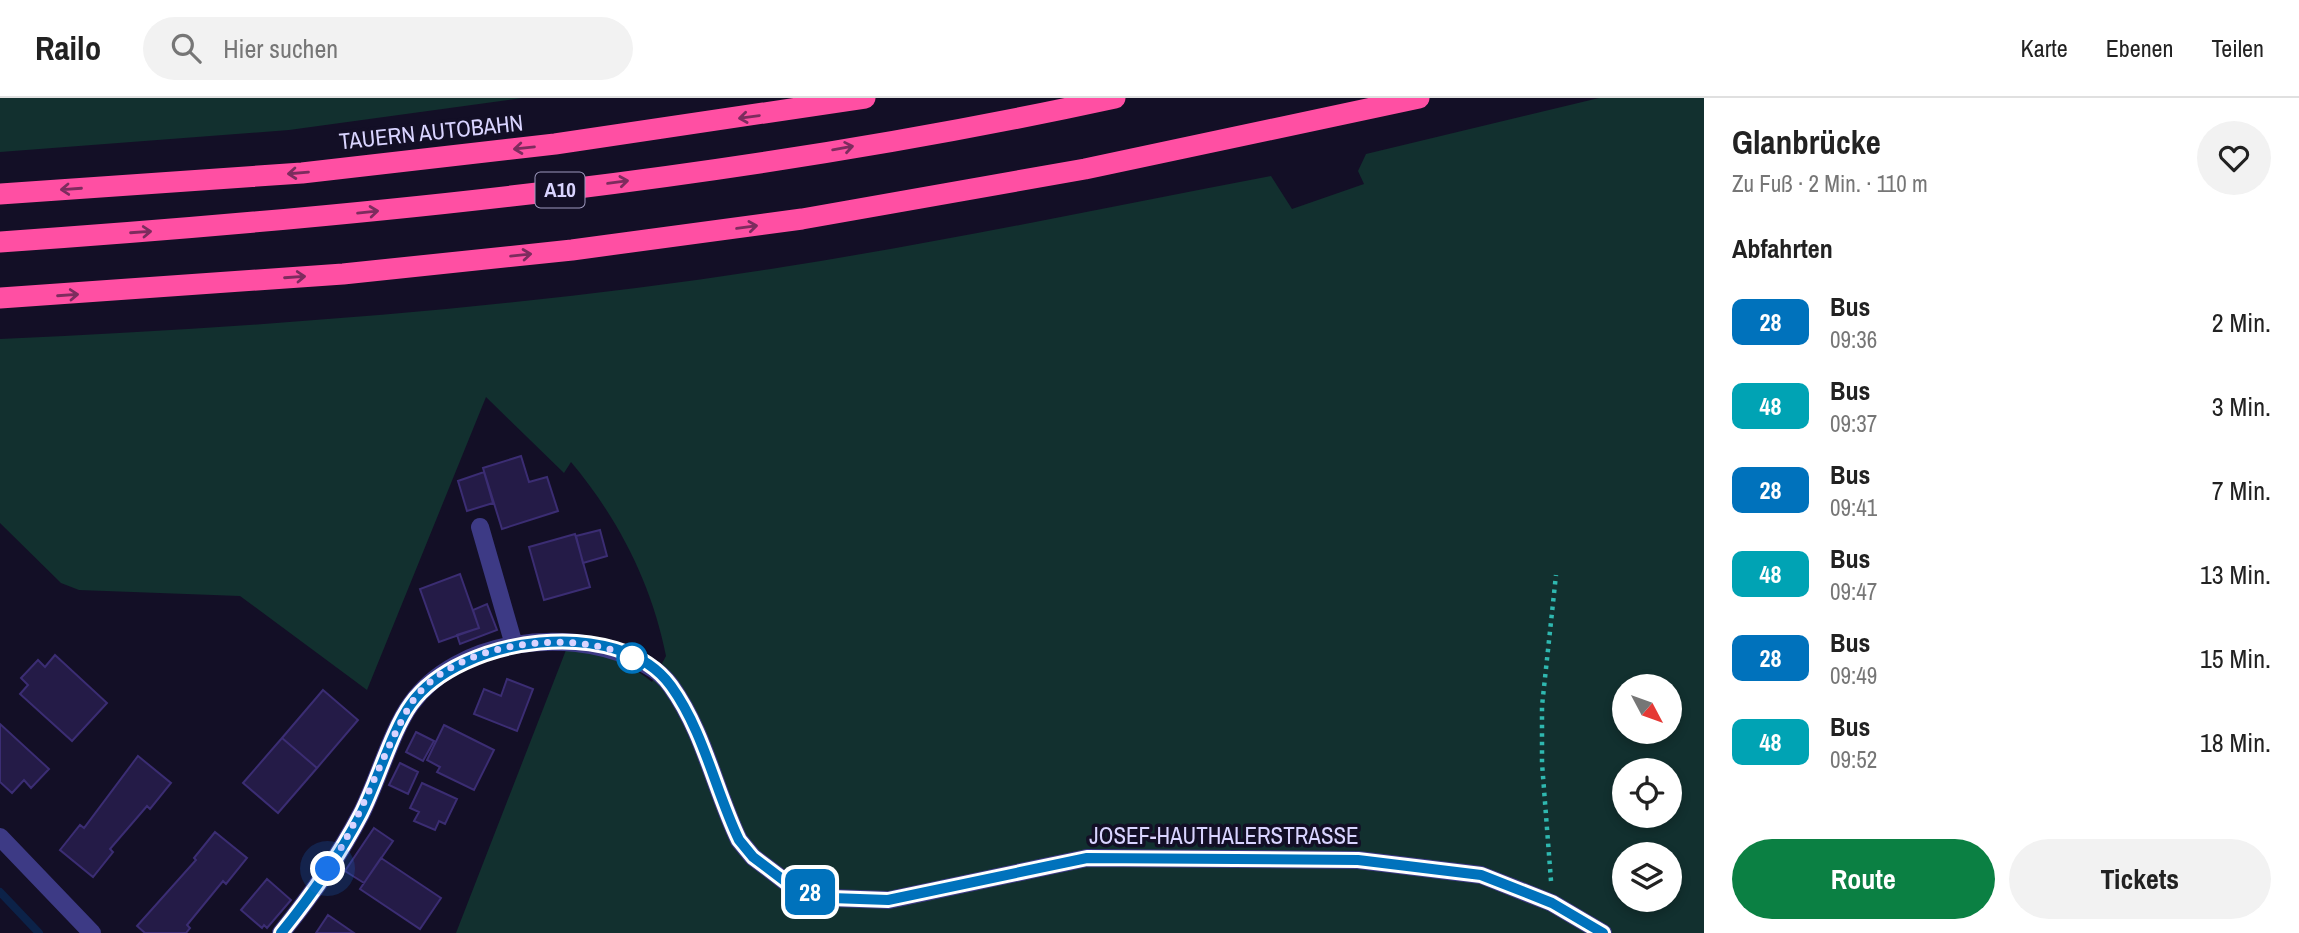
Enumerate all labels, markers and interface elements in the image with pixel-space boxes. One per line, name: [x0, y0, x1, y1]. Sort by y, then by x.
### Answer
search box: [143, 17, 633, 80]
text: Railo: [35, 26, 101, 70]
icon: search: [167, 29, 205, 67]
text: Hier suchen: [223, 31, 338, 66]
text: Karte: [2021, 32, 2068, 64]
text: Ebenen: [2106, 32, 2173, 64]
text: Teilen: [2211, 32, 2264, 64]
street label: TAUERN AUTOBAHN: [337, 106, 524, 157]
one-way arrow: [738, 110, 761, 123]
text: Glanbrücke: [1732, 120, 1881, 164]
button: heart: [2197, 121, 2271, 195]
one-way arrow: [513, 141, 536, 154]
one-way arrow: [831, 141, 854, 155]
one-way arrow: [287, 167, 310, 180]
text: Zu Fuß · 2 Min. · 110 m: [1732, 168, 1928, 199]
road number: A10: [536, 172, 584, 208]
one-way arrow: [606, 175, 629, 188]
one-way arrow: [60, 183, 83, 196]
one-way arrow: [356, 205, 379, 218]
one-way arrow: [735, 220, 758, 233]
one-way arrow: [130, 225, 152, 238]
text: Abfahrten: [1732, 231, 1833, 266]
one-way arrow: [510, 248, 532, 261]
one-way arrow: [283, 270, 306, 283]
one-way arrow: [56, 288, 79, 301]
text: Bus: [1830, 289, 1870, 324]
text: 2 Min.: [2212, 305, 2271, 340]
text: 28: [1760, 306, 1781, 338]
text: 09:36: [1830, 324, 1877, 355]
text: Bus: [1830, 373, 1870, 408]
text: 3 Min.: [2212, 389, 2271, 424]
text: 48: [1760, 390, 1781, 422]
text: 09:37: [1830, 408, 1877, 439]
text: Bus: [1830, 457, 1870, 492]
text: 7 Min.: [2212, 473, 2271, 508]
text: 28: [1760, 474, 1781, 506]
text: 09:41: [1830, 492, 1877, 523]
text: Bus: [1830, 541, 1870, 576]
text: 13 Min.: [2200, 557, 2271, 592]
text: 48: [1760, 558, 1781, 590]
text: 09:47: [1830, 576, 1877, 607]
text: Bus: [1830, 625, 1870, 660]
text: 15 Min.: [2200, 641, 2271, 676]
text: 28: [1760, 642, 1781, 674]
unlabelled marker: [617, 643, 647, 673]
text: 09:49: [1830, 660, 1877, 691]
north arrow: [1612, 674, 1682, 744]
map controls: [1612, 674, 1682, 912]
text: Bus: [1830, 709, 1870, 744]
text: 18 Min.: [2200, 725, 2271, 760]
text: 48: [1760, 726, 1781, 758]
text: 09:52: [1830, 744, 1877, 775]
button: locate: [1612, 758, 1682, 828]
street label: JOSEF-HAUTHALERSTRASSE: [1089, 820, 1359, 851]
button: Route: [1732, 839, 1995, 919]
button: Tickets: [2009, 839, 2271, 919]
button: layers: [1612, 842, 1682, 912]
your location: [310, 851, 345, 886]
line badge: 28: [778, 869, 842, 915]
text: 28: [799, 876, 821, 908]

